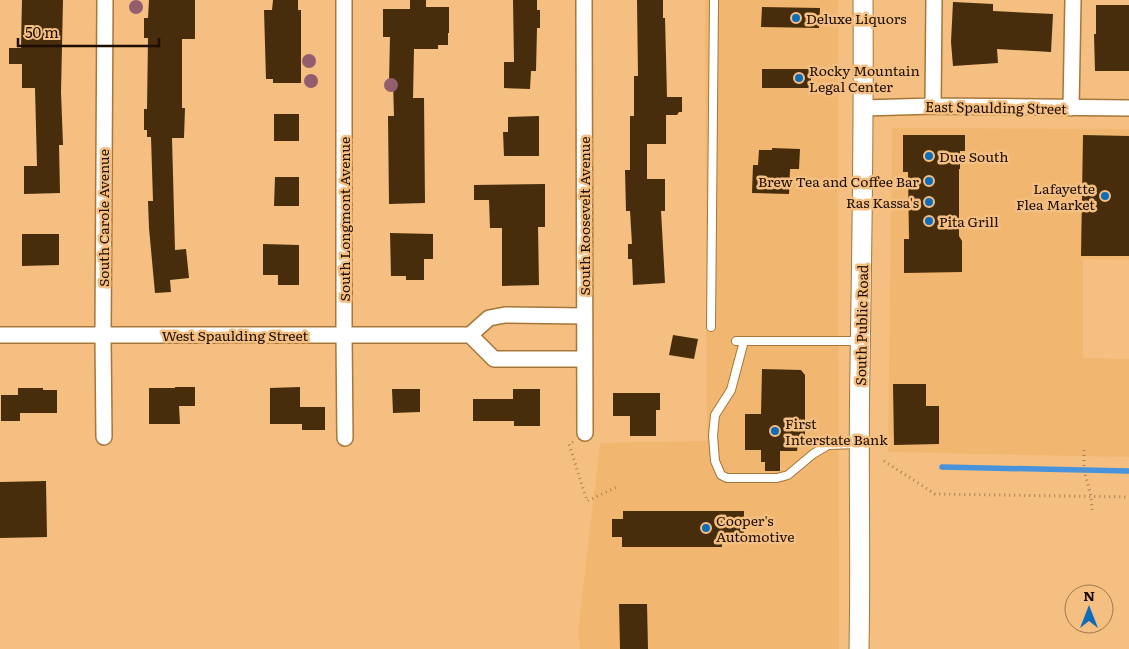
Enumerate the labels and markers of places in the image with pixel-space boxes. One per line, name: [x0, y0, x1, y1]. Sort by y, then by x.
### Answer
place label: Deluxe Liquors: [806, 8, 907, 28]
marker: Deluxe Liquors: [790, 12, 802, 24]
place label: Rocky Mountain Legal Center: [809, 60, 920, 96]
marker: Rocky Mountain Legal Center: [793, 72, 805, 84]
place label: Due South: [939, 146, 1009, 166]
marker: Due South: [923, 150, 935, 162]
place label: Brew Tea and Coffee Bar: [758, 171, 919, 191]
marker: Brew Tea and Coffee Bar: [923, 175, 935, 187]
place label: Lafayette Flea Market: [1016, 178, 1095, 214]
marker: Lafayette Flea Market: [1099, 190, 1111, 202]
place label: Ras Kassa's: [846, 192, 919, 212]
marker: Ras Kassa's: [923, 196, 935, 208]
place label: Pita Grill: [939, 211, 999, 231]
marker: Pita Grill: [923, 215, 935, 227]
place label: First Interstate Bank: [785, 413, 888, 449]
marker: First Interstate Bank: [769, 425, 781, 437]
place label: Cooper's Automotive: [716, 510, 794, 546]
marker: Cooper's Automotive: [700, 522, 712, 534]

